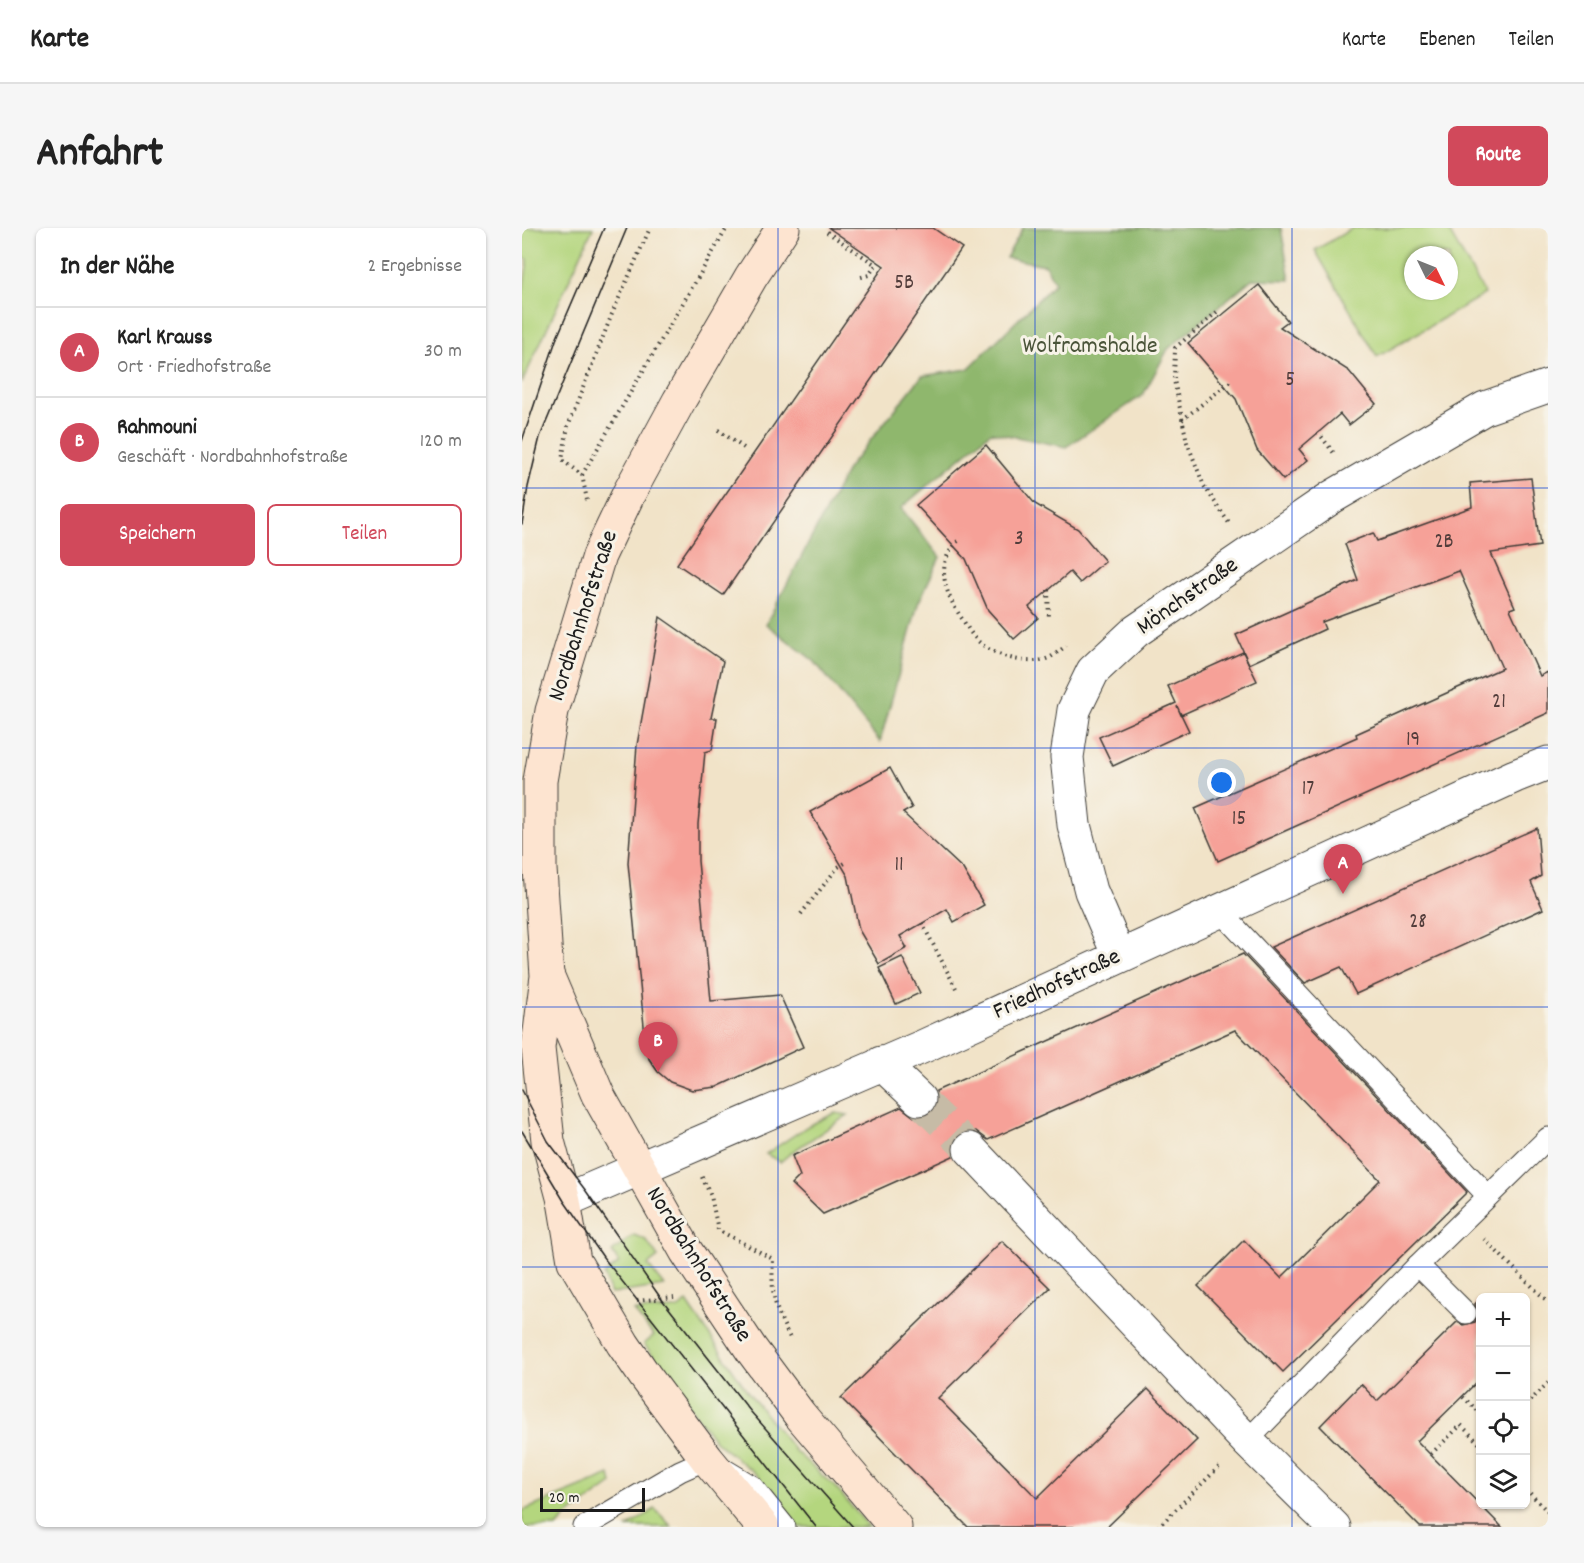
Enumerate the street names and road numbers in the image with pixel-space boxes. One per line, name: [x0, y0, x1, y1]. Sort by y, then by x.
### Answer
street label: Nordbahnhofstraße: [540, 526, 628, 706]
street label: Mönchstraße: [1130, 549, 1246, 645]
street label: Friedhofstraße: [988, 941, 1126, 1029]
street label: Nordbahnhofstraße: [637, 1181, 759, 1349]

